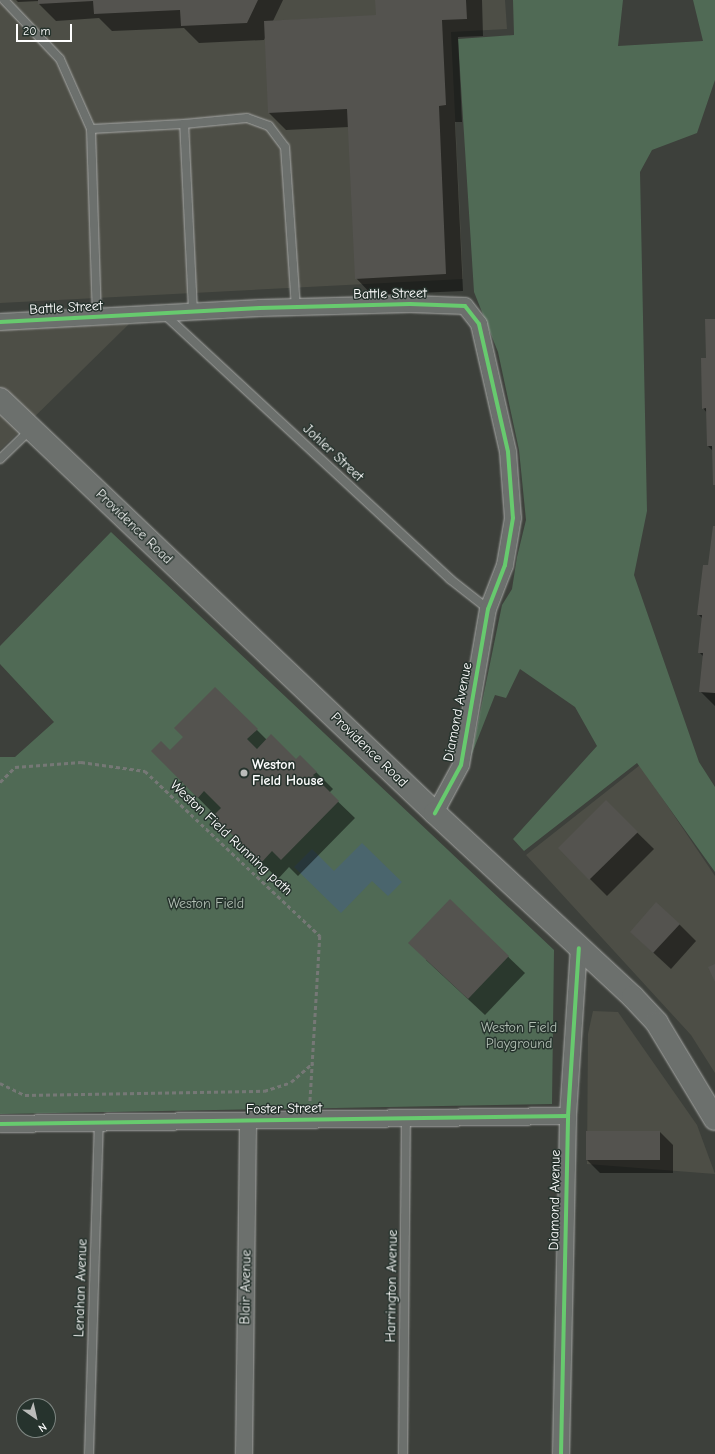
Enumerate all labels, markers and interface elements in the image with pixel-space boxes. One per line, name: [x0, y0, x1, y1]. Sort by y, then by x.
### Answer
scale bar: [18, 16, 74, 42]
text: 20 m: [23, 24, 51, 38]
street label: Battle Street: [353, 285, 427, 303]
street label: Battle Street: [29, 298, 103, 318]
street label: Johler Street: [299, 421, 367, 485]
street label: Providence Road: [92, 486, 176, 568]
street label: Diamond Avenue: [440, 661, 476, 763]
street label: Providence Road: [327, 709, 411, 791]
place label: Weston Field House: [252, 757, 323, 790]
marker: Weston Field House: [239, 768, 249, 778]
street label: Weston Field Running path: [166, 777, 296, 899]
park label: Weston Field: [168, 896, 244, 912]
park label: Weston Field Playground: [481, 1020, 557, 1052]
street label: Foster Street: [246, 1100, 322, 1118]
street label: Diamond Avenue: [546, 1150, 564, 1250]
street label: Harrington Avenue: [383, 1229, 401, 1343]
street label: Lenahan Avenue: [71, 1238, 91, 1338]
street label: Blair Avenue: [237, 1249, 255, 1325]
north arrow: [16, 1398, 56, 1438]
text: N: [36, 1420, 49, 1435]

